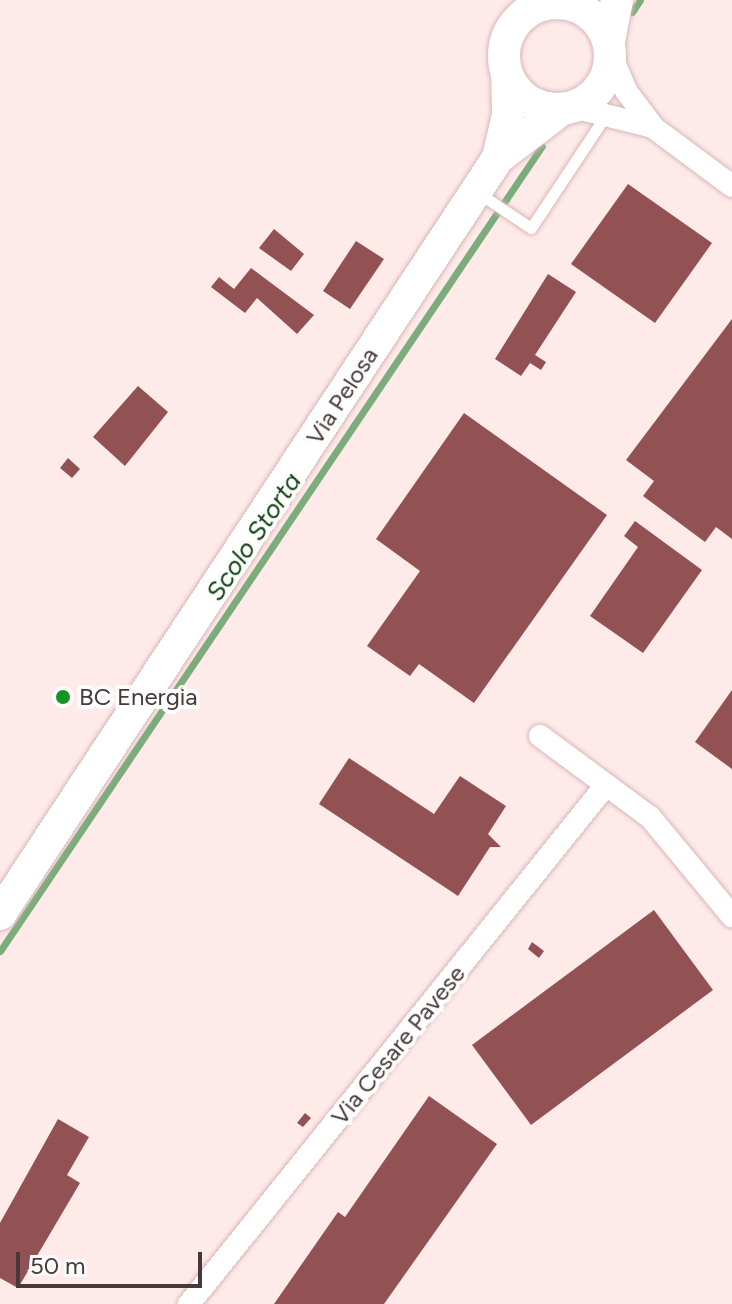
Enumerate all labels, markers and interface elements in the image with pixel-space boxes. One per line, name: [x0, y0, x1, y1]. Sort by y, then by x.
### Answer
street label: Via Pelosa: [300, 342, 384, 450]
water label: Scolo Storta: [200, 467, 308, 607]
place label: BC Energia: [79, 683, 198, 711]
marker: BC Energia: [54, 688, 72, 706]
street label: Via Cesare Pavese: [325, 960, 471, 1130]
scale bar: [20, 1236, 206, 1286]
text: 50 m: [30, 1251, 86, 1280]

